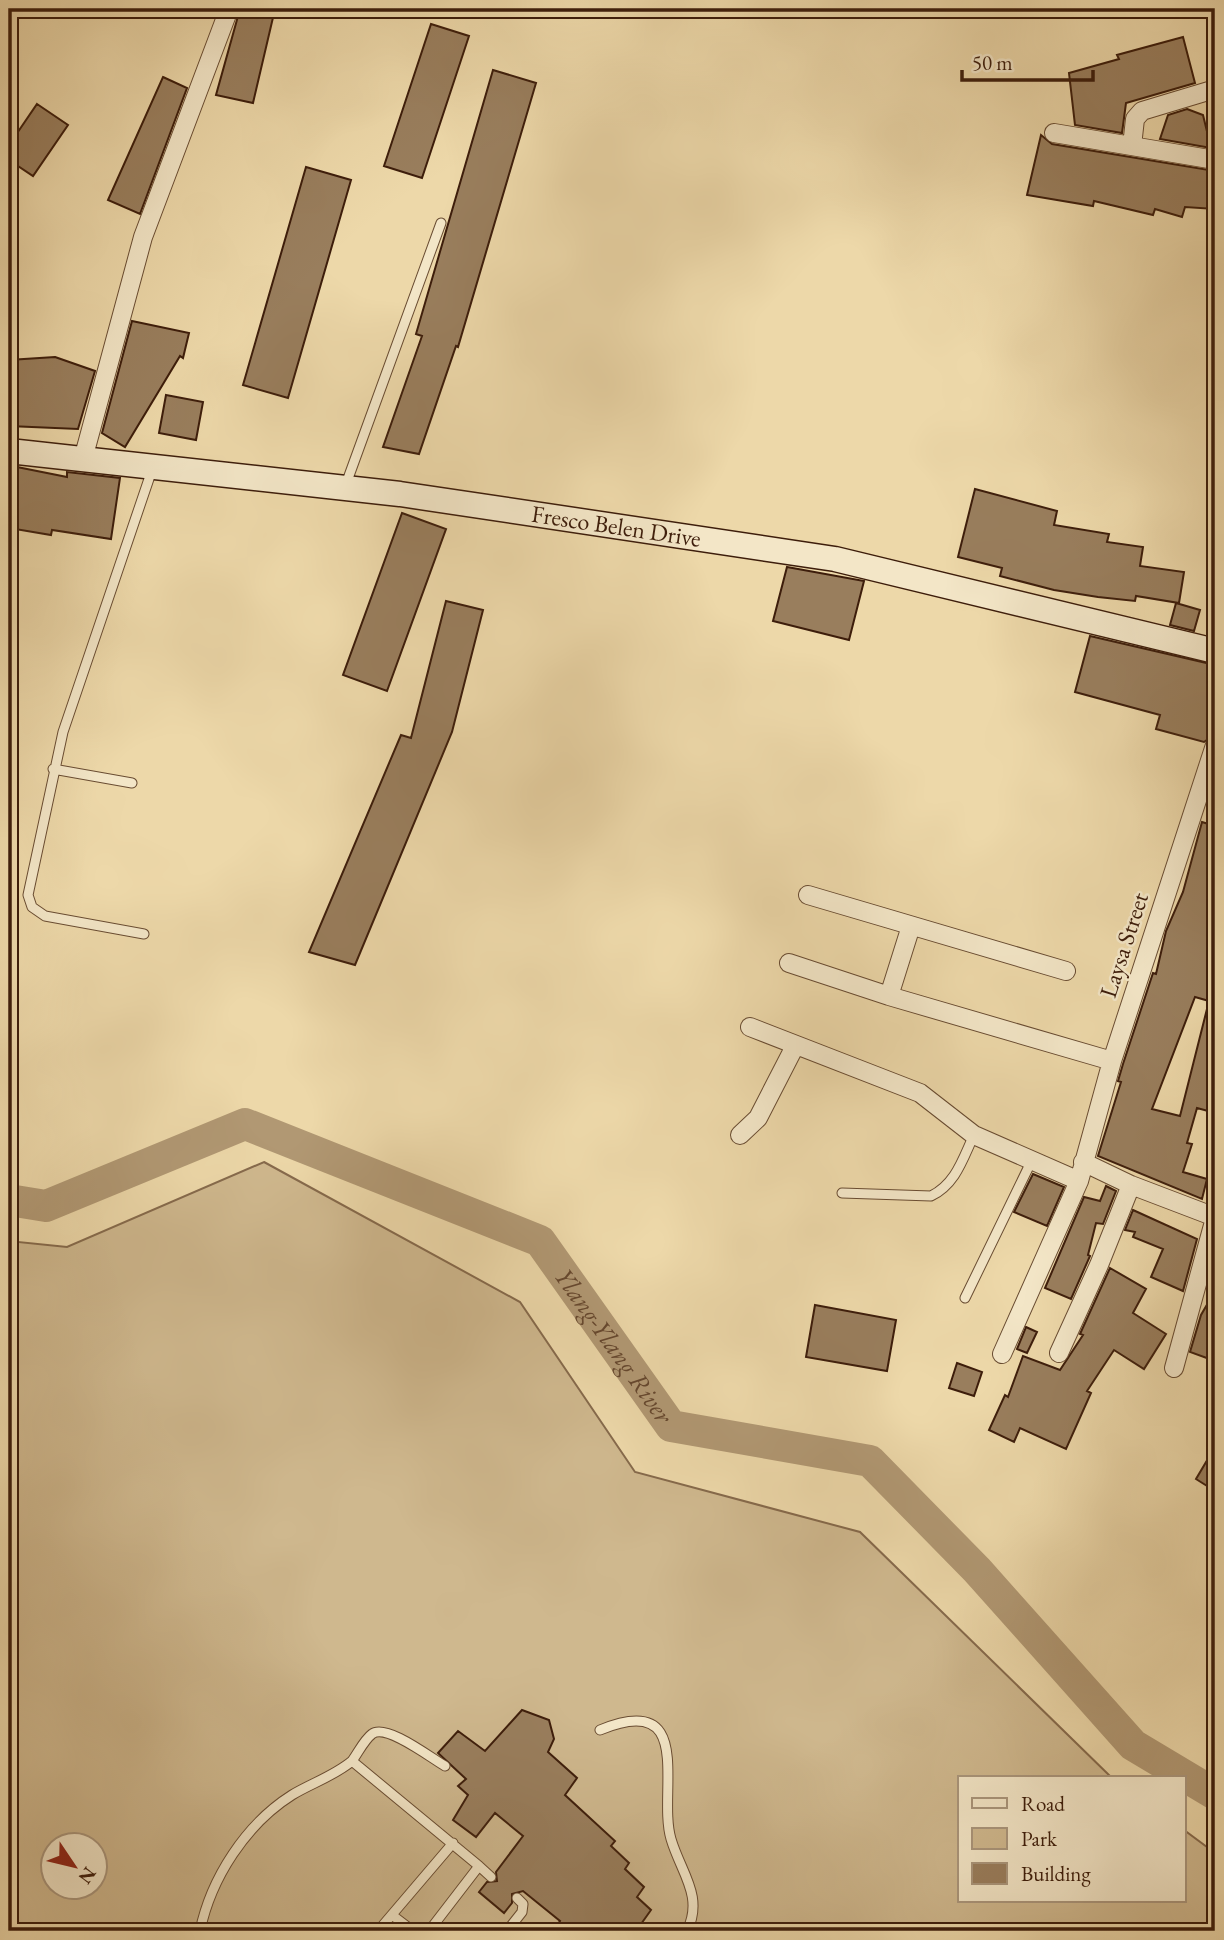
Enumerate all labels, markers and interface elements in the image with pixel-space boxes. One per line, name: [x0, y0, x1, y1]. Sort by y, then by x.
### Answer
scale bar: [962, 38, 1093, 82]
text: 50 m: [972, 49, 1013, 76]
street label: Fresco Belen Drive: [530, 498, 703, 554]
street label: Laysa Street: [1092, 888, 1155, 1001]
water label: Ylang-Ylang River: [547, 1261, 681, 1431]
legend: [958, 1776, 1186, 1902]
text: Road: [1021, 1790, 1065, 1817]
text: Park: [1021, 1825, 1058, 1852]
north arrow: [38, 1832, 108, 1902]
text: Building: [1021, 1860, 1091, 1887]
text: N: [73, 1862, 102, 1889]

